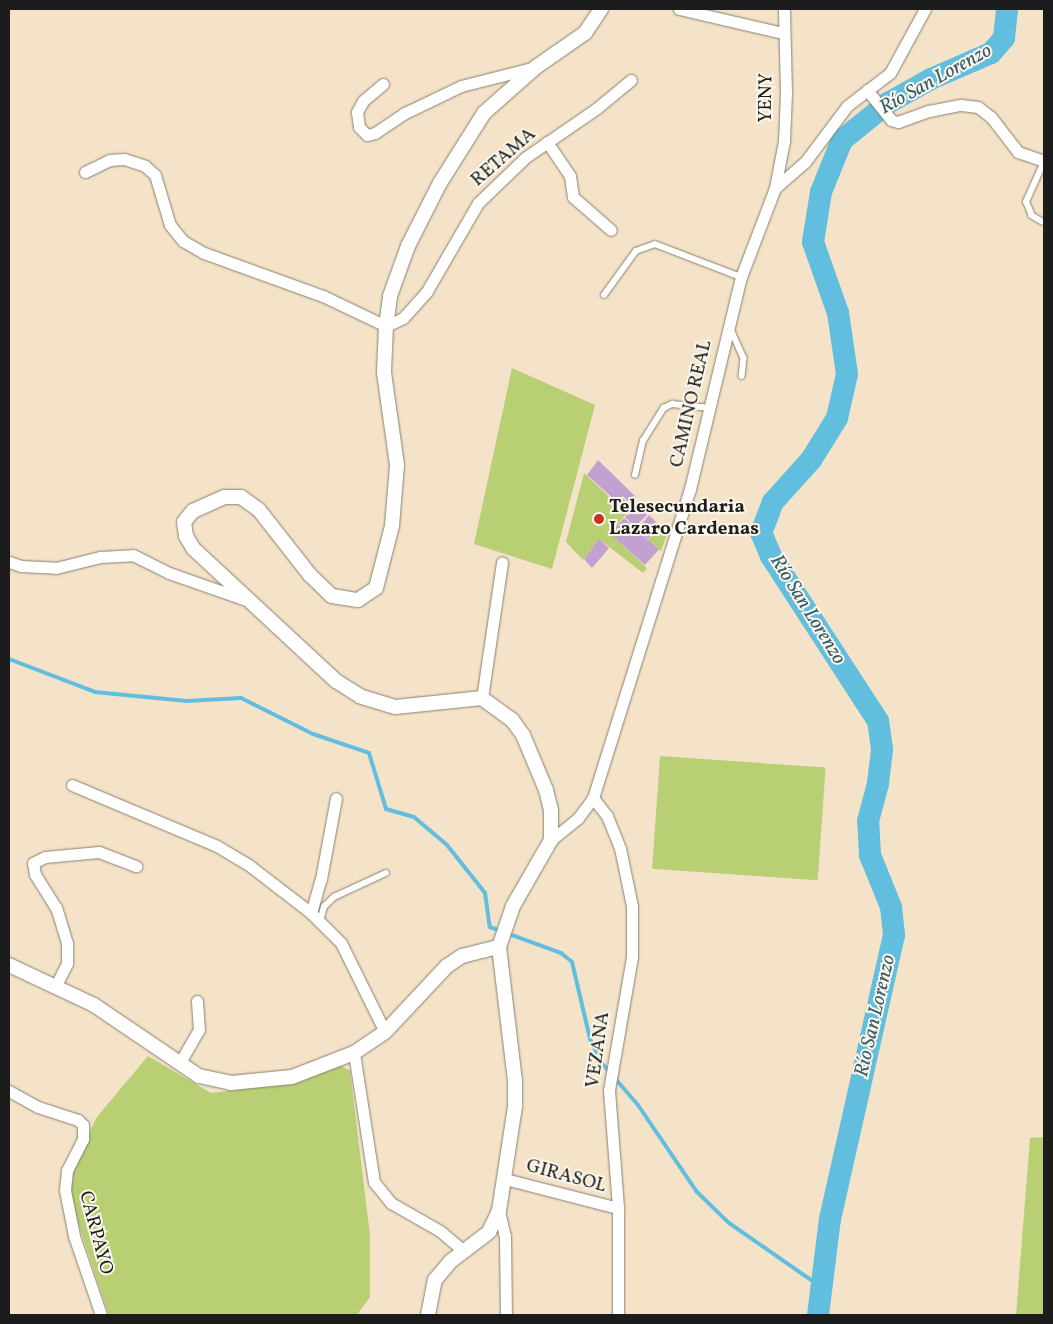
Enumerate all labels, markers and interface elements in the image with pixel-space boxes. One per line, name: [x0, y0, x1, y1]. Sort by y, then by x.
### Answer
water label: Río San Lorenzo: [876, 39, 996, 121]
street label: YENY: [755, 73, 779, 123]
street label: RETAMA: [467, 124, 541, 192]
street label: CAMINO REAL: [666, 338, 718, 470]
place label: Telesecundaria Lazaro Cardenas: [609, 497, 759, 541]
marker: Telesecundaria Lazaro Cardenas: [593, 513, 605, 525]
water label: Río San Lorenzo: [764, 551, 850, 669]
water label: Río San Lorenzo: [850, 953, 902, 1079]
street label: VEZANA: [582, 1010, 616, 1090]
street label: GIRASOL: [523, 1155, 609, 1199]
street label: CARPAYO: [73, 1189, 117, 1277]

